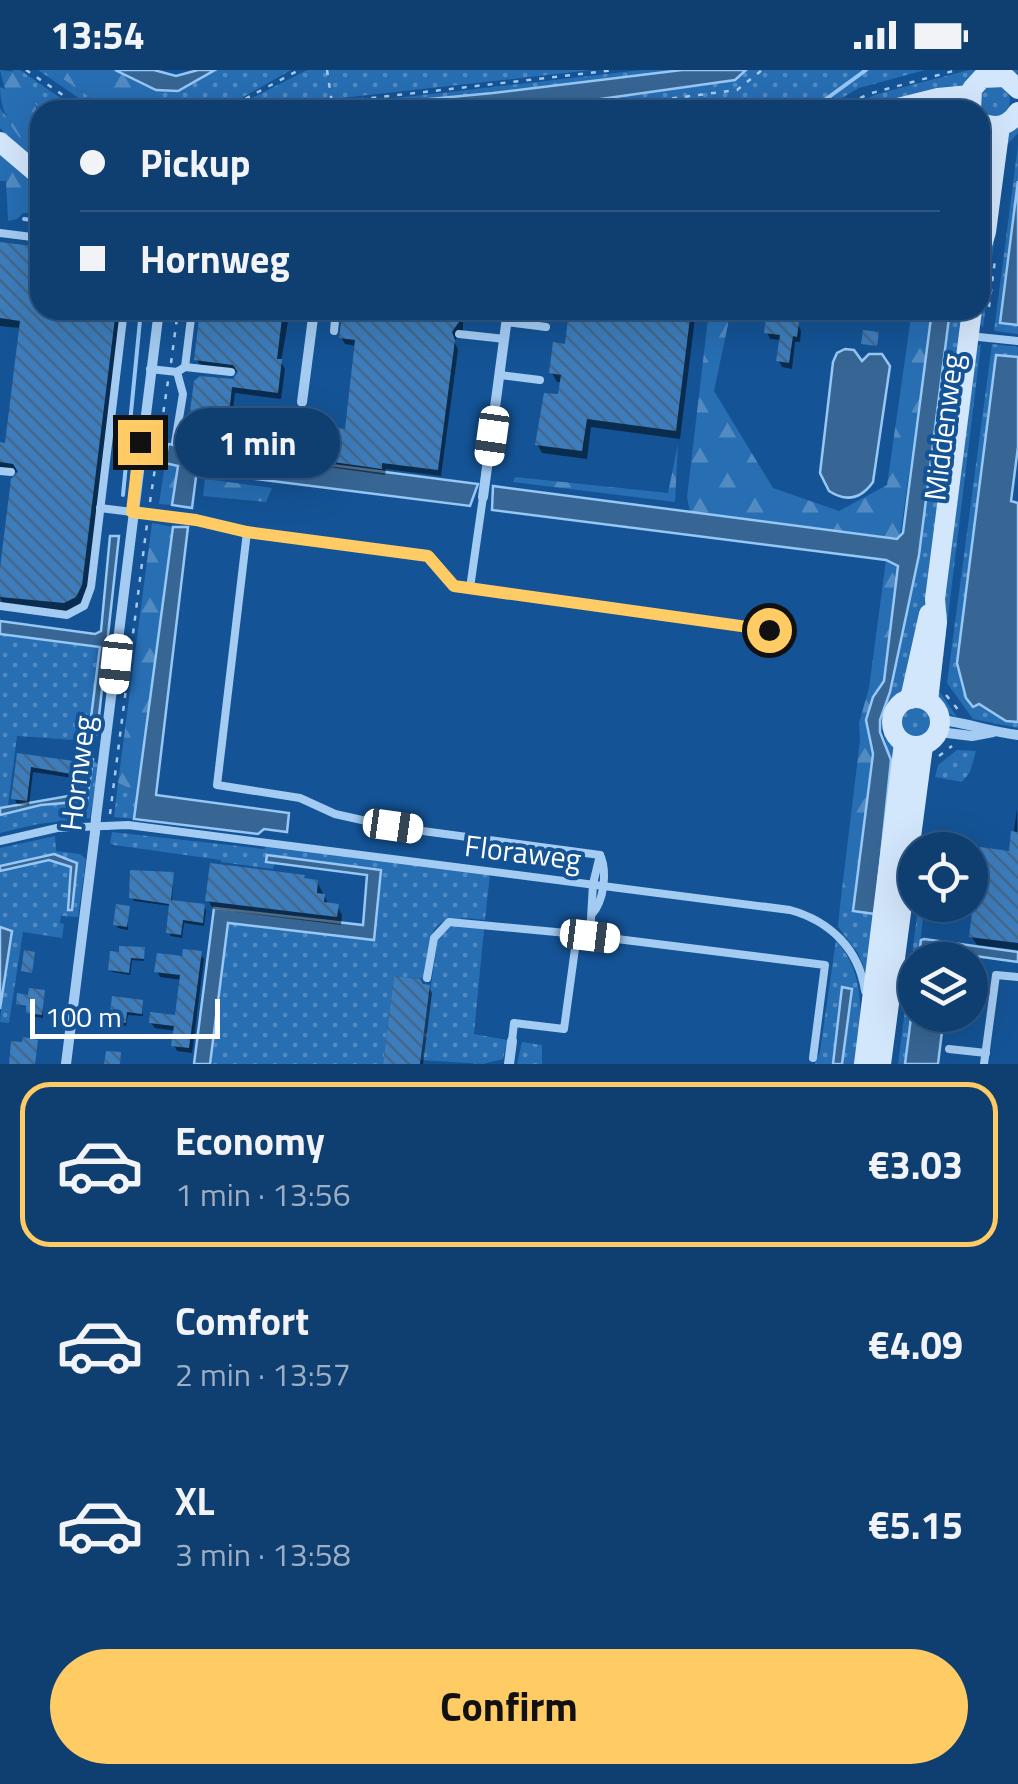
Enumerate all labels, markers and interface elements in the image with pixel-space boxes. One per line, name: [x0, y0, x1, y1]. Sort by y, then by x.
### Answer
text: 13:54: [50, 6, 145, 64]
text: Pickup: [140, 134, 250, 192]
text: Hornweg: [140, 230, 290, 288]
street label: Middenweg: [911, 351, 975, 503]
car: [473, 404, 511, 468]
callout: 1 min: [175, 407, 340, 477]
text: 1 min: [219, 419, 296, 467]
route end: [118, 420, 163, 465]
route start: [747, 608, 792, 653]
car: [98, 633, 134, 695]
street label: Hornweg: [47, 713, 107, 833]
car: [361, 807, 425, 845]
street label: Floraweg: [462, 822, 584, 882]
map controls: [898, 832, 988, 1032]
button: locate: [898, 832, 988, 922]
car: [558, 917, 622, 955]
button: layers: [898, 942, 988, 1032]
scale bar: [30, 994, 220, 1038]
text: 100 m: [45, 995, 122, 1038]
text: Economy: [175, 1112, 325, 1170]
icon: car: [55, 1120, 145, 1210]
text: €3.03: [868, 1136, 963, 1194]
text: 1 min · 13:56: [175, 1170, 351, 1218]
text: Comfort: [175, 1292, 309, 1350]
icon: car: [55, 1300, 145, 1390]
text: €4.09: [868, 1316, 963, 1374]
text: 2 min · 13:57: [175, 1350, 351, 1398]
text: XL: [175, 1472, 215, 1530]
icon: car: [55, 1480, 145, 1570]
text: €5.15: [868, 1496, 963, 1554]
text: 3 min · 13:58: [175, 1530, 351, 1578]
button: Confirm: [50, 1649, 968, 1764]

